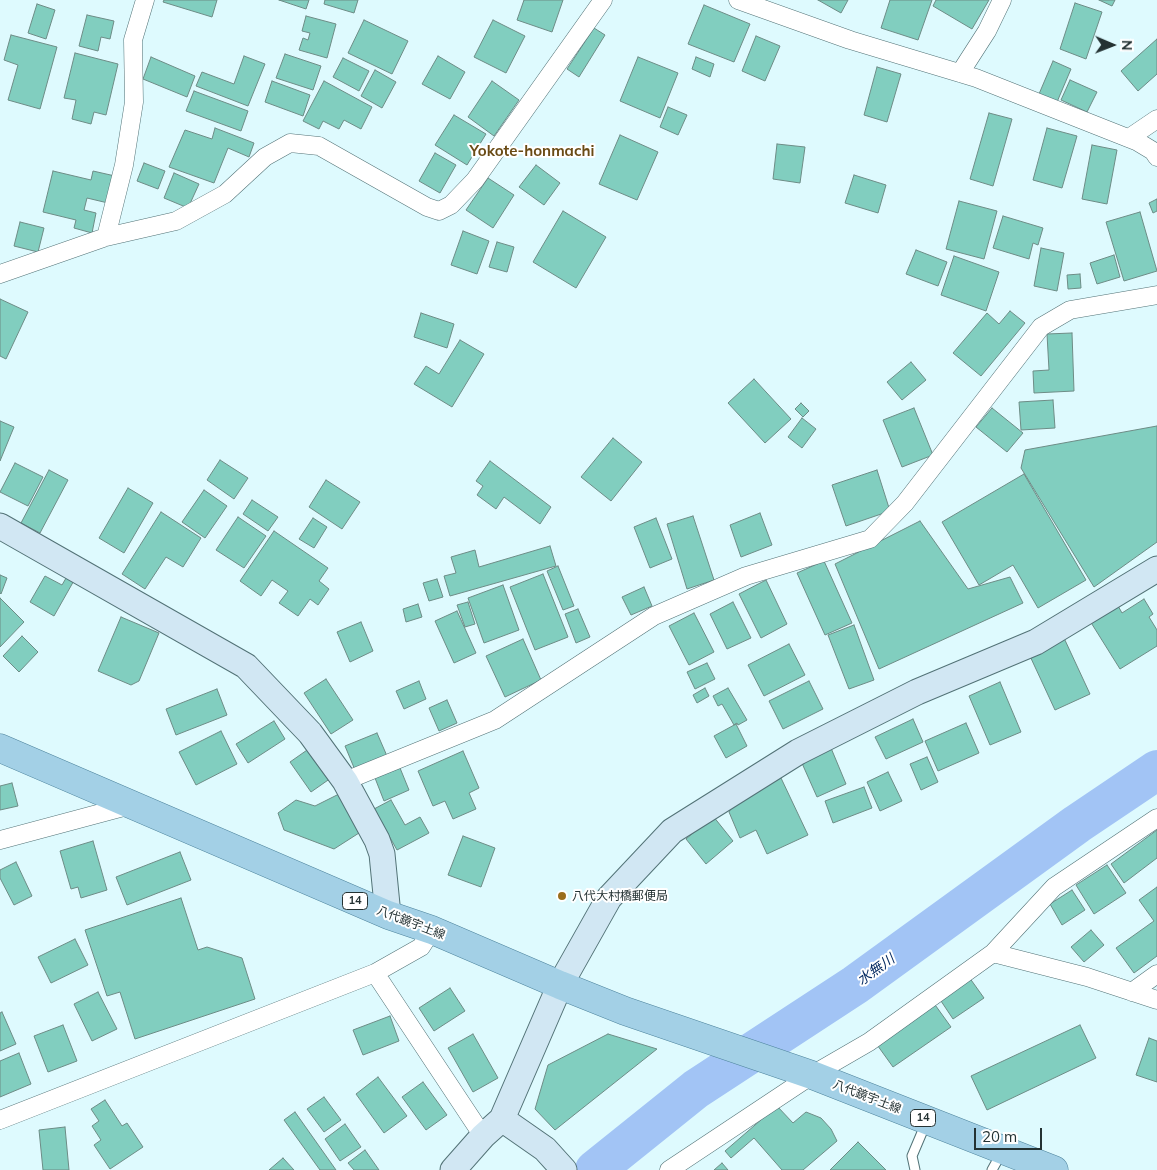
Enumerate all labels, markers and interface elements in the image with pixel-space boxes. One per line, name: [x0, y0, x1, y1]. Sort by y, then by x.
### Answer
north arrow: [1087, 20, 1137, 70]
text: N: [1118, 40, 1136, 51]
district label: Yokote-honmachi: [470, 142, 594, 160]
place label: 八代大村橋郵便局: [572, 889, 668, 903]
marker: 八代大村橋郵便局: [556, 890, 568, 902]
road number: 14: [342, 892, 368, 909]
street label: 八代鏡宇土線: [375, 903, 447, 943]
water label: 水無川: [854, 951, 898, 989]
street label: 八代鏡宇土線: [831, 1077, 903, 1117]
road number: 14: [910, 1110, 936, 1126]
scale bar: [977, 1118, 1044, 1150]
text: 20 m: [982, 1127, 1017, 1146]

